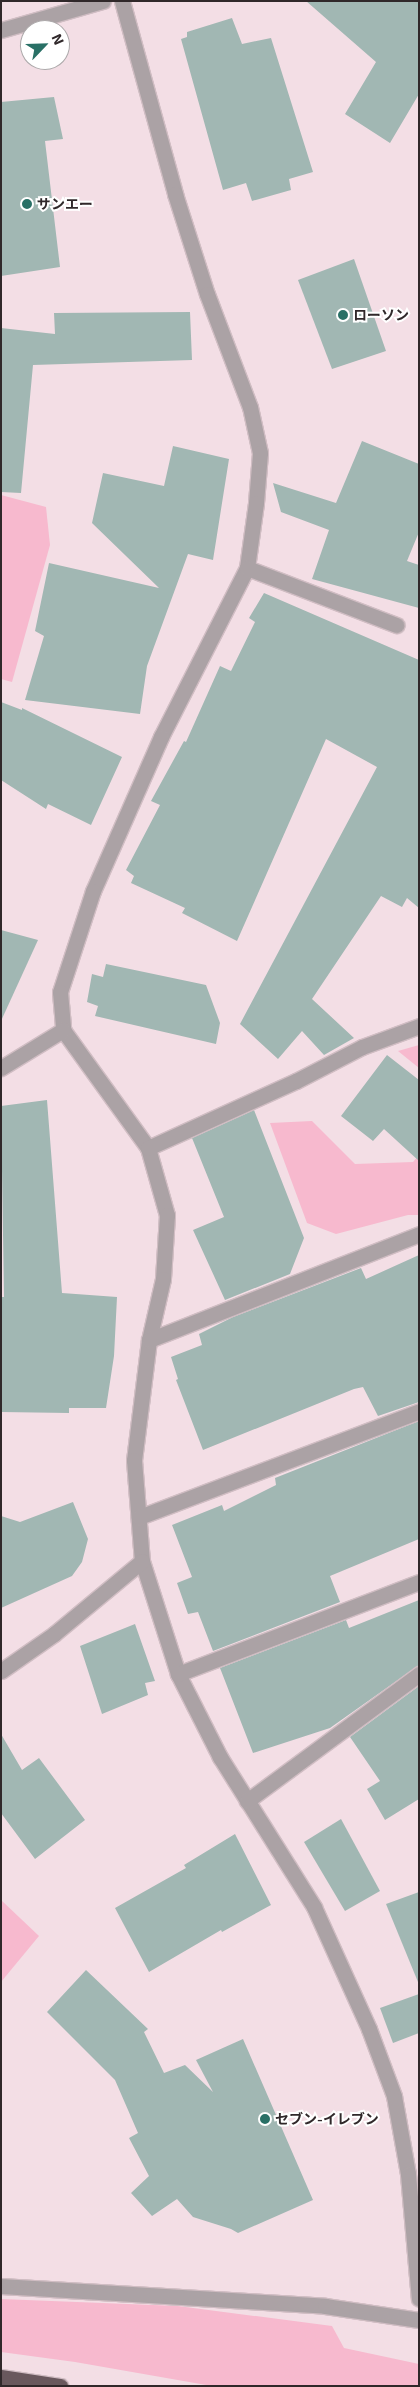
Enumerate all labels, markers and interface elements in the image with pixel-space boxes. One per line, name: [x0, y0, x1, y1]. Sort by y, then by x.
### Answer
north arrow: [20, 20, 70, 70]
text: N: [48, 31, 68, 47]
place label: サンエー: [37, 196, 93, 212]
marker: サンエー: [21, 198, 33, 210]
place label: ローソン: [353, 307, 409, 323]
marker: ローソン: [337, 309, 349, 321]
place label: セブン-イレブン: [275, 2111, 379, 2127]
marker: セブン-イレブン: [259, 2113, 271, 2125]

